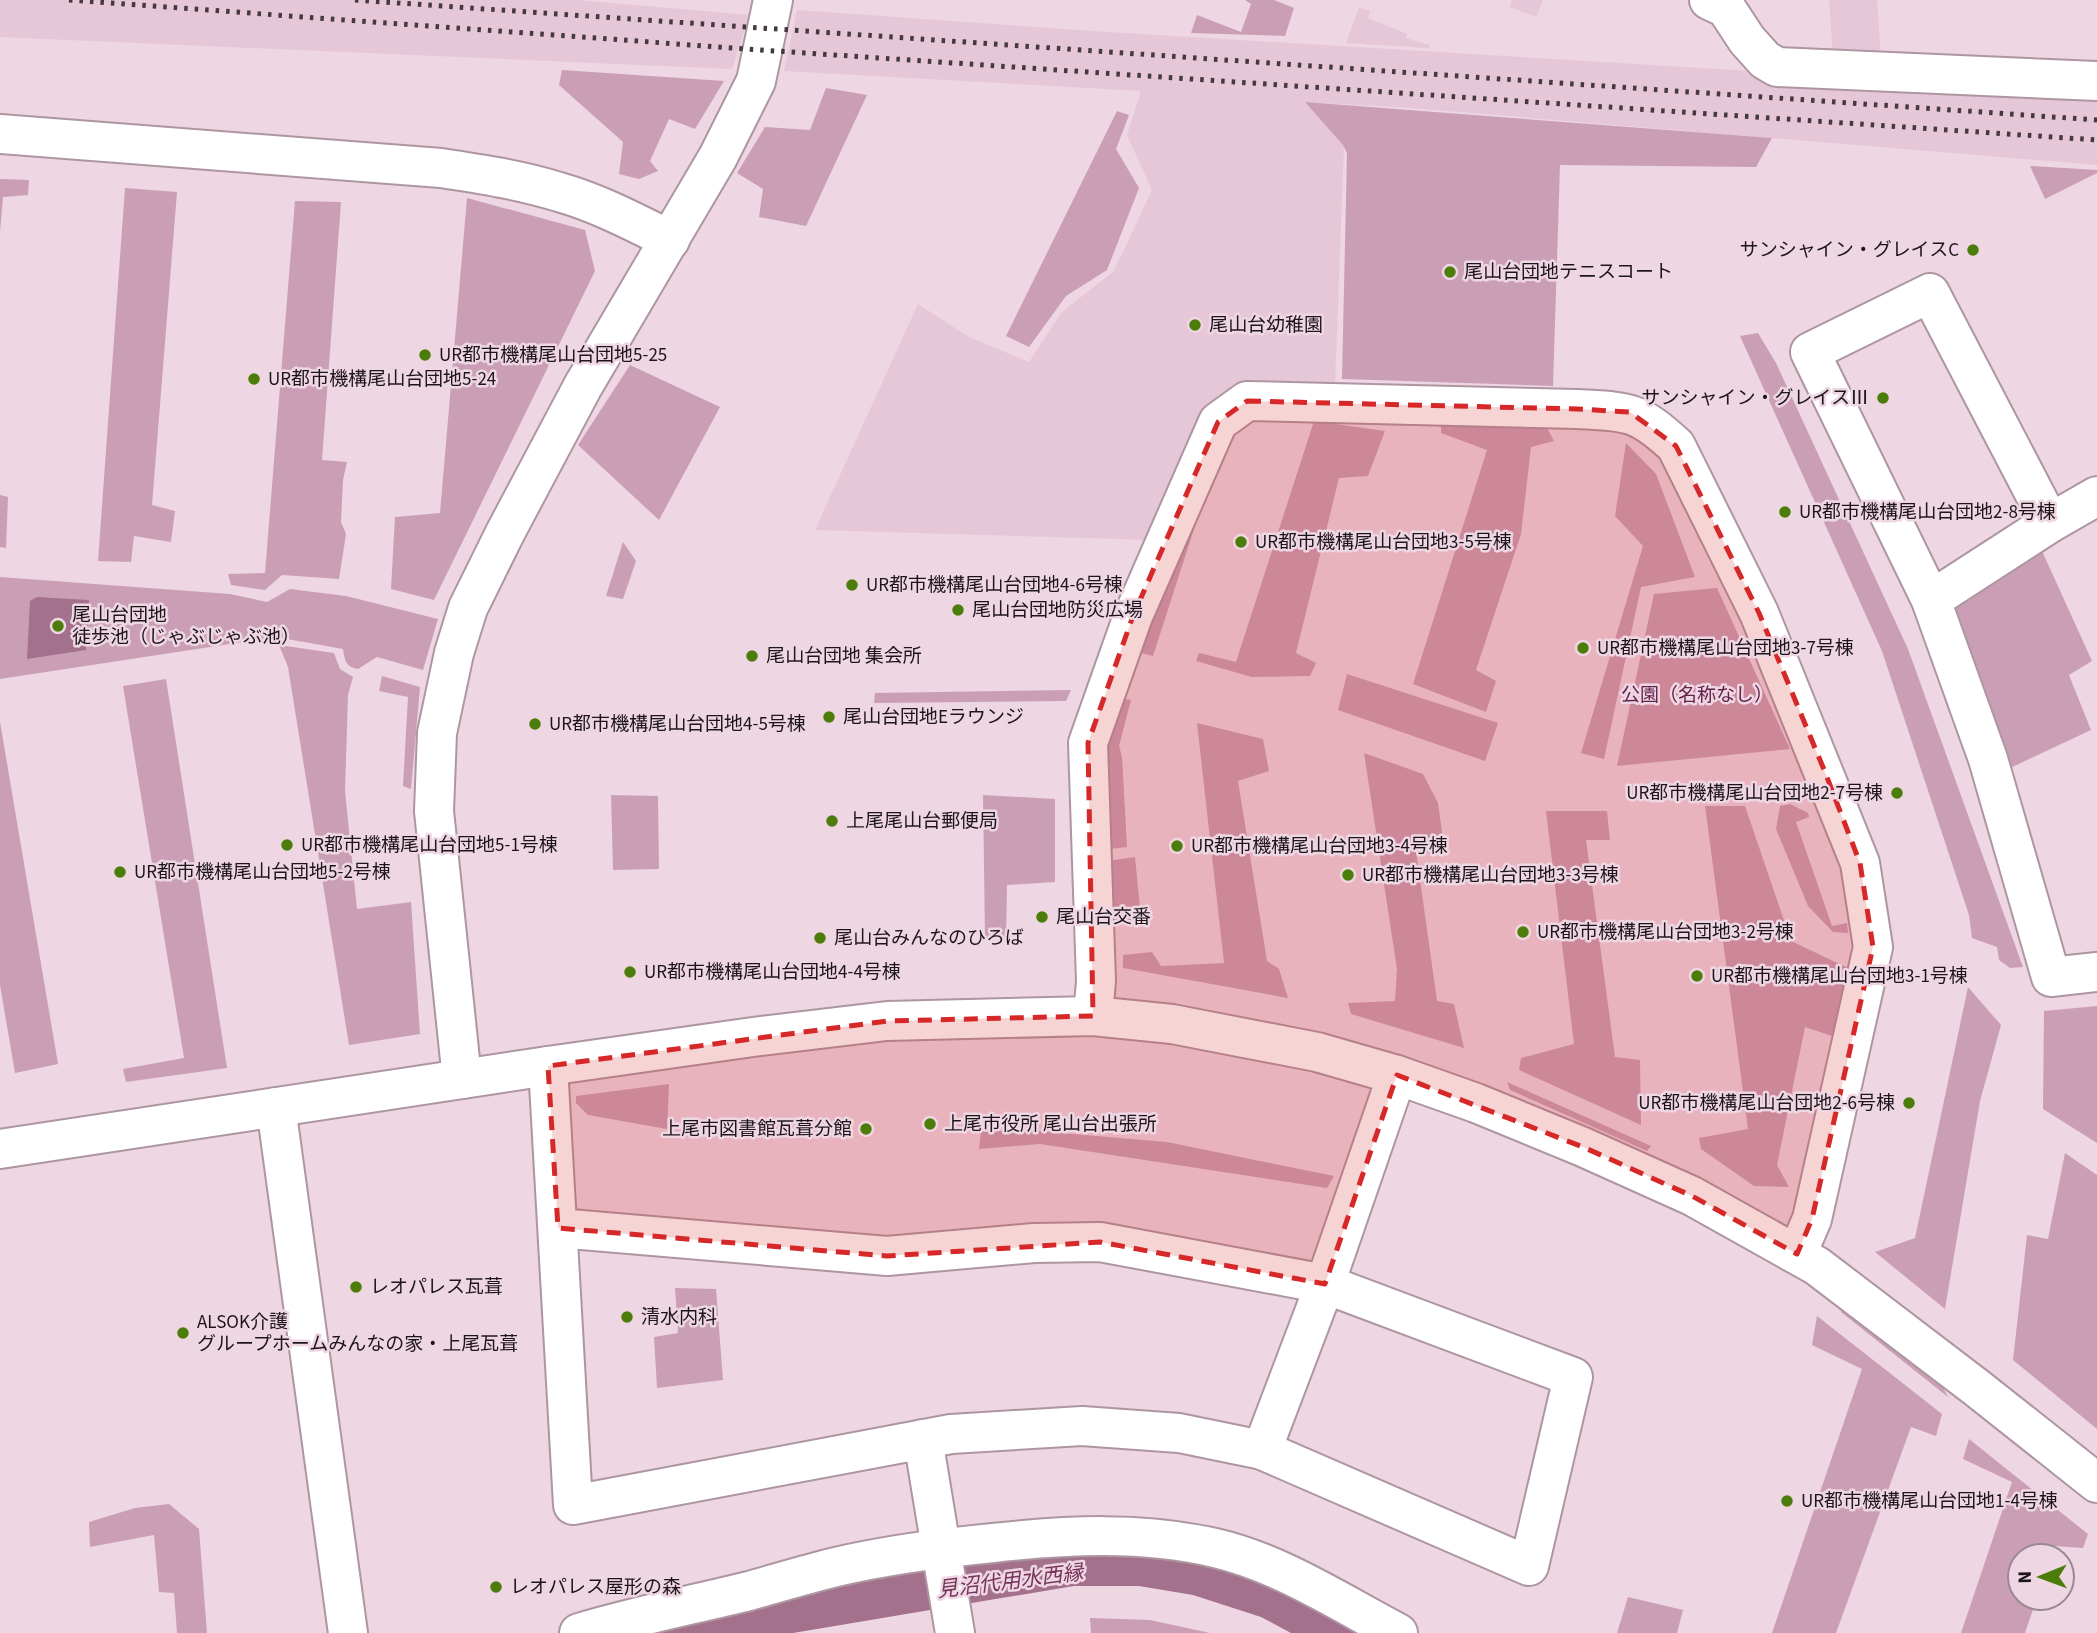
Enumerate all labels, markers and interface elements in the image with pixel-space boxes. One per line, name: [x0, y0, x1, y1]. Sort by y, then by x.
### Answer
place label: サンシャイン・グレイスC: [1740, 237, 1959, 264]
marker: サンシャイン・グレイスC: [1965, 242, 1981, 258]
place label: 尾山台団地テニスコート: [1464, 259, 1673, 286]
marker: 尾山台団地テニスコート: [1442, 264, 1458, 280]
place label: 尾山台幼稚園: [1209, 312, 1323, 339]
marker: 尾山台幼稚園: [1187, 317, 1203, 333]
place label: UR都市機構尾山台団地5-25: [439, 342, 667, 369]
marker: UR都市機構尾山台団地5-25: [417, 347, 433, 363]
place label: UR都市機構尾山台団地5-24: [268, 366, 496, 393]
marker: UR都市機構尾山台団地5-24: [246, 371, 262, 387]
place label: サンシャイン・グレイスⅢ: [1642, 385, 1869, 412]
marker: サンシャイン・グレイスⅢ: [1875, 390, 1891, 406]
place label: UR都市機構尾山台団地2-8号棟: [1799, 499, 2056, 526]
marker: UR都市機構尾山台団地2-8号棟: [1777, 504, 1793, 520]
place label: UR都市機構尾山台団地3-5号棟: [1255, 529, 1512, 556]
marker: UR都市機構尾山台団地3-5号棟: [1233, 534, 1249, 550]
place label: UR都市機構尾山台団地4-6号棟: [866, 572, 1123, 599]
marker: UR都市機構尾山台団地4-6号棟: [844, 577, 860, 593]
place label: 尾山台団地防災広場: [972, 597, 1143, 624]
place label: 尾山台団地 徒歩池（じゃぶじゃぶ池）: [72, 602, 300, 651]
marker: 尾山台団地防災広場: [950, 602, 966, 618]
marker: 尾山台団地 徒歩池（じゃぶじゃぶ池）: [50, 618, 66, 634]
place label: UR都市機構尾山台団地3-7号棟: [1597, 635, 1854, 662]
marker: UR都市機構尾山台団地3-7号棟: [1575, 640, 1591, 656]
place label: 尾山台団地 集会所: [766, 643, 922, 670]
marker: 尾山台団地 集会所: [744, 648, 760, 664]
park label: 公園（名称なし）: [1621, 682, 1773, 709]
place label: 尾山台団地Eラウンジ: [843, 704, 1024, 731]
marker: 尾山台団地Eラウンジ: [821, 709, 837, 725]
place label: UR都市機構尾山台団地4-5号棟: [549, 711, 806, 738]
marker: UR都市機構尾山台団地4-5号棟: [527, 716, 543, 732]
place label: UR都市機構尾山台団地2-7号棟: [1626, 780, 1883, 807]
marker: UR都市機構尾山台団地2-7号棟: [1889, 785, 1905, 801]
place label: 上尾尾山台郵便局: [846, 808, 998, 835]
marker: 上尾尾山台郵便局: [824, 813, 840, 829]
place label: UR都市機構尾山台団地5-1号棟: [301, 832, 558, 859]
place label: UR都市機構尾山台団地3-4号棟: [1191, 833, 1448, 860]
marker: UR都市機構尾山台団地5-1号棟: [279, 837, 295, 853]
marker: UR都市機構尾山台団地3-4号棟: [1169, 838, 1185, 854]
place label: UR都市機構尾山台団地5-2号棟: [134, 859, 391, 886]
place label: UR都市機構尾山台団地3-3号棟: [1362, 862, 1619, 889]
marker: UR都市機構尾山台団地5-2号棟: [112, 864, 128, 880]
marker: UR都市機構尾山台団地3-3号棟: [1340, 867, 1356, 883]
place label: 尾山台交番: [1056, 904, 1151, 931]
marker: 尾山台交番: [1034, 909, 1050, 925]
place label: UR都市機構尾山台団地3-2号棟: [1537, 919, 1794, 946]
marker: UR都市機構尾山台団地3-2号棟: [1515, 924, 1531, 940]
place label: 尾山台みんなのひろば: [834, 925, 1024, 952]
marker: 尾山台みんなのひろば: [812, 930, 828, 946]
place label: UR都市機構尾山台団地4-4号棟: [644, 959, 901, 986]
place label: UR都市機構尾山台団地3-1号棟: [1711, 963, 1968, 990]
marker: UR都市機構尾山台団地4-4号棟: [622, 964, 638, 980]
marker: UR都市機構尾山台団地3-1号棟: [1689, 968, 1705, 984]
place label: UR都市機構尾山台団地2-6号棟: [1638, 1090, 1895, 1117]
marker: UR都市機構尾山台団地2-6号棟: [1901, 1095, 1917, 1111]
place label: 上尾市役所 尾山台出張所: [944, 1111, 1157, 1138]
place label: 上尾市図書館瓦葺分館: [662, 1116, 852, 1143]
marker: 上尾市役所 尾山台出張所: [922, 1116, 938, 1132]
marker: 上尾市図書館瓦葺分館: [858, 1121, 874, 1137]
place label: レオパレス瓦葺: [370, 1274, 503, 1301]
marker: レオパレス瓦葺: [348, 1279, 364, 1295]
place label: 清水内科: [641, 1304, 717, 1331]
place label: ALSOK介護 グループホームみんなの家・上尾瓦葺: [197, 1309, 518, 1358]
marker: 清水内科: [619, 1309, 635, 1325]
marker: ALSOK介護 グループホームみんなの家・上尾瓦葺: [175, 1325, 191, 1341]
place label: UR都市機構尾山台団地1-4号棟: [1801, 1488, 2058, 1515]
marker: UR都市機構尾山台団地1-4号棟: [1779, 1493, 1795, 1509]
north arrow: [2006, 1542, 2076, 1612]
water label: 見沼代用水西縁: [935, 1557, 1087, 1605]
text: N: [2012, 1571, 2039, 1584]
place label: レオパレス屋形の森: [510, 1574, 681, 1601]
marker: レオパレス屋形の森: [488, 1579, 504, 1595]

